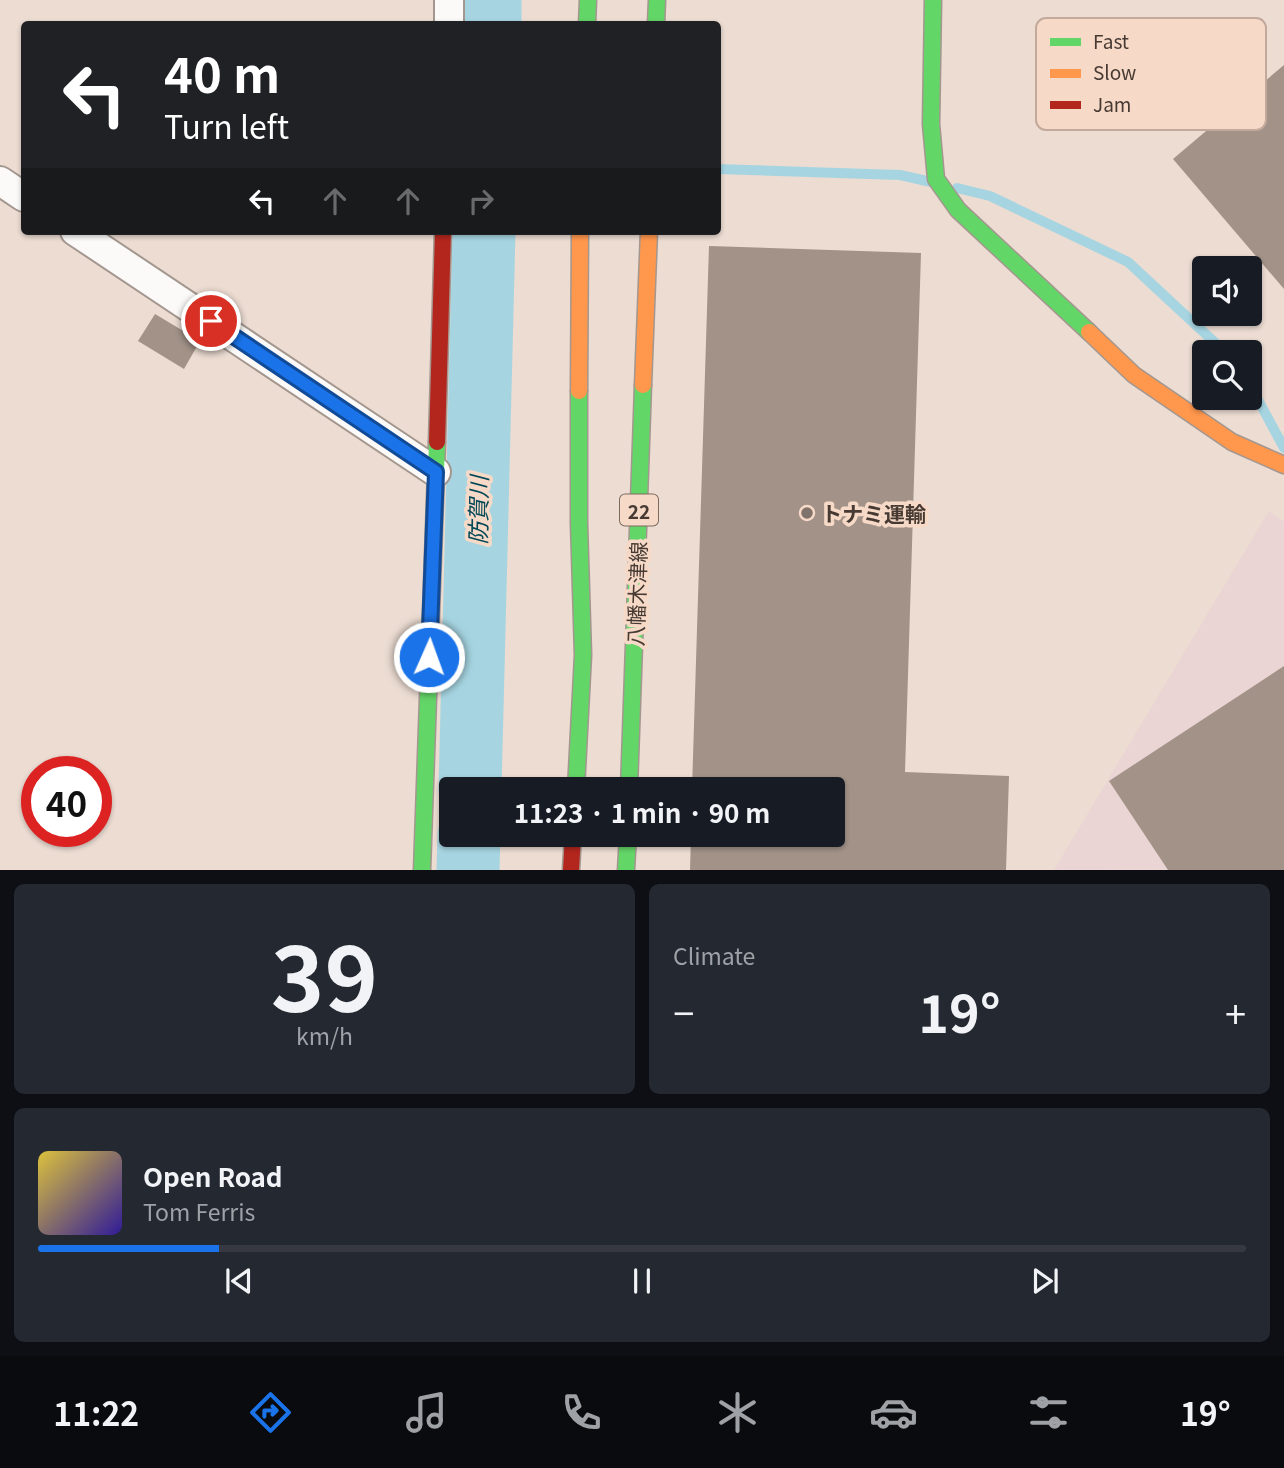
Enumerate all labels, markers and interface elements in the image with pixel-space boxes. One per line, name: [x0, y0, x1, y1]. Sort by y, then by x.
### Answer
legend: [1036, 18, 1266, 130]
text: Fast: [1093, 27, 1129, 54]
text: 40 m: [164, 36, 280, 107]
icon: left: [49, 49, 140, 140]
text: Slow: [1093, 58, 1136, 85]
text: Jam: [1093, 90, 1131, 117]
text: Turn left: [164, 102, 289, 148]
icon: left: [243, 182, 281, 220]
icon: ahead: [316, 182, 354, 220]
icon: ahead: [389, 182, 427, 220]
icon: right: [462, 182, 500, 220]
map controls: [1192, 256, 1262, 410]
button: sound: [1192, 256, 1262, 326]
pin: [181, 291, 241, 351]
icon: arrive: [192, 302, 230, 340]
button: search: [1192, 340, 1262, 410]
water label: 防賀川: [459, 472, 495, 545]
road number: 22: [620, 495, 658, 526]
place label: トナミ運輸: [821, 498, 926, 528]
marker: トナミ運輸: [799, 505, 815, 521]
street label: 八幡木津線: [619, 541, 653, 647]
position arrow: [392, 620, 466, 694]
speed limit sign: 40: [21, 756, 112, 847]
text: 11:23 · 1 min · 90 m: [514, 793, 770, 830]
text: 39: [271, 906, 378, 1038]
text: Climate: [673, 938, 755, 972]
text: 19°: [918, 973, 1001, 1048]
text: −: [673, 984, 694, 1039]
text: +: [1225, 984, 1246, 1039]
text: km/h: [296, 1018, 353, 1052]
text: Open Road: [143, 1157, 283, 1194]
text: Tom Ferris: [143, 1194, 255, 1228]
icon: previous: [220, 1262, 258, 1300]
icon: pause: [623, 1262, 661, 1300]
icon: next: [1026, 1262, 1064, 1300]
icon: directions: [246, 1388, 295, 1437]
icon: music: [402, 1388, 451, 1437]
icon: phone: [557, 1388, 606, 1437]
icon: climate: [713, 1388, 762, 1437]
icon: car: [869, 1388, 918, 1437]
icon: filters: [1024, 1388, 1073, 1437]
text: 11:22: [53, 1389, 139, 1435]
text: 19°: [1180, 1389, 1231, 1435]

